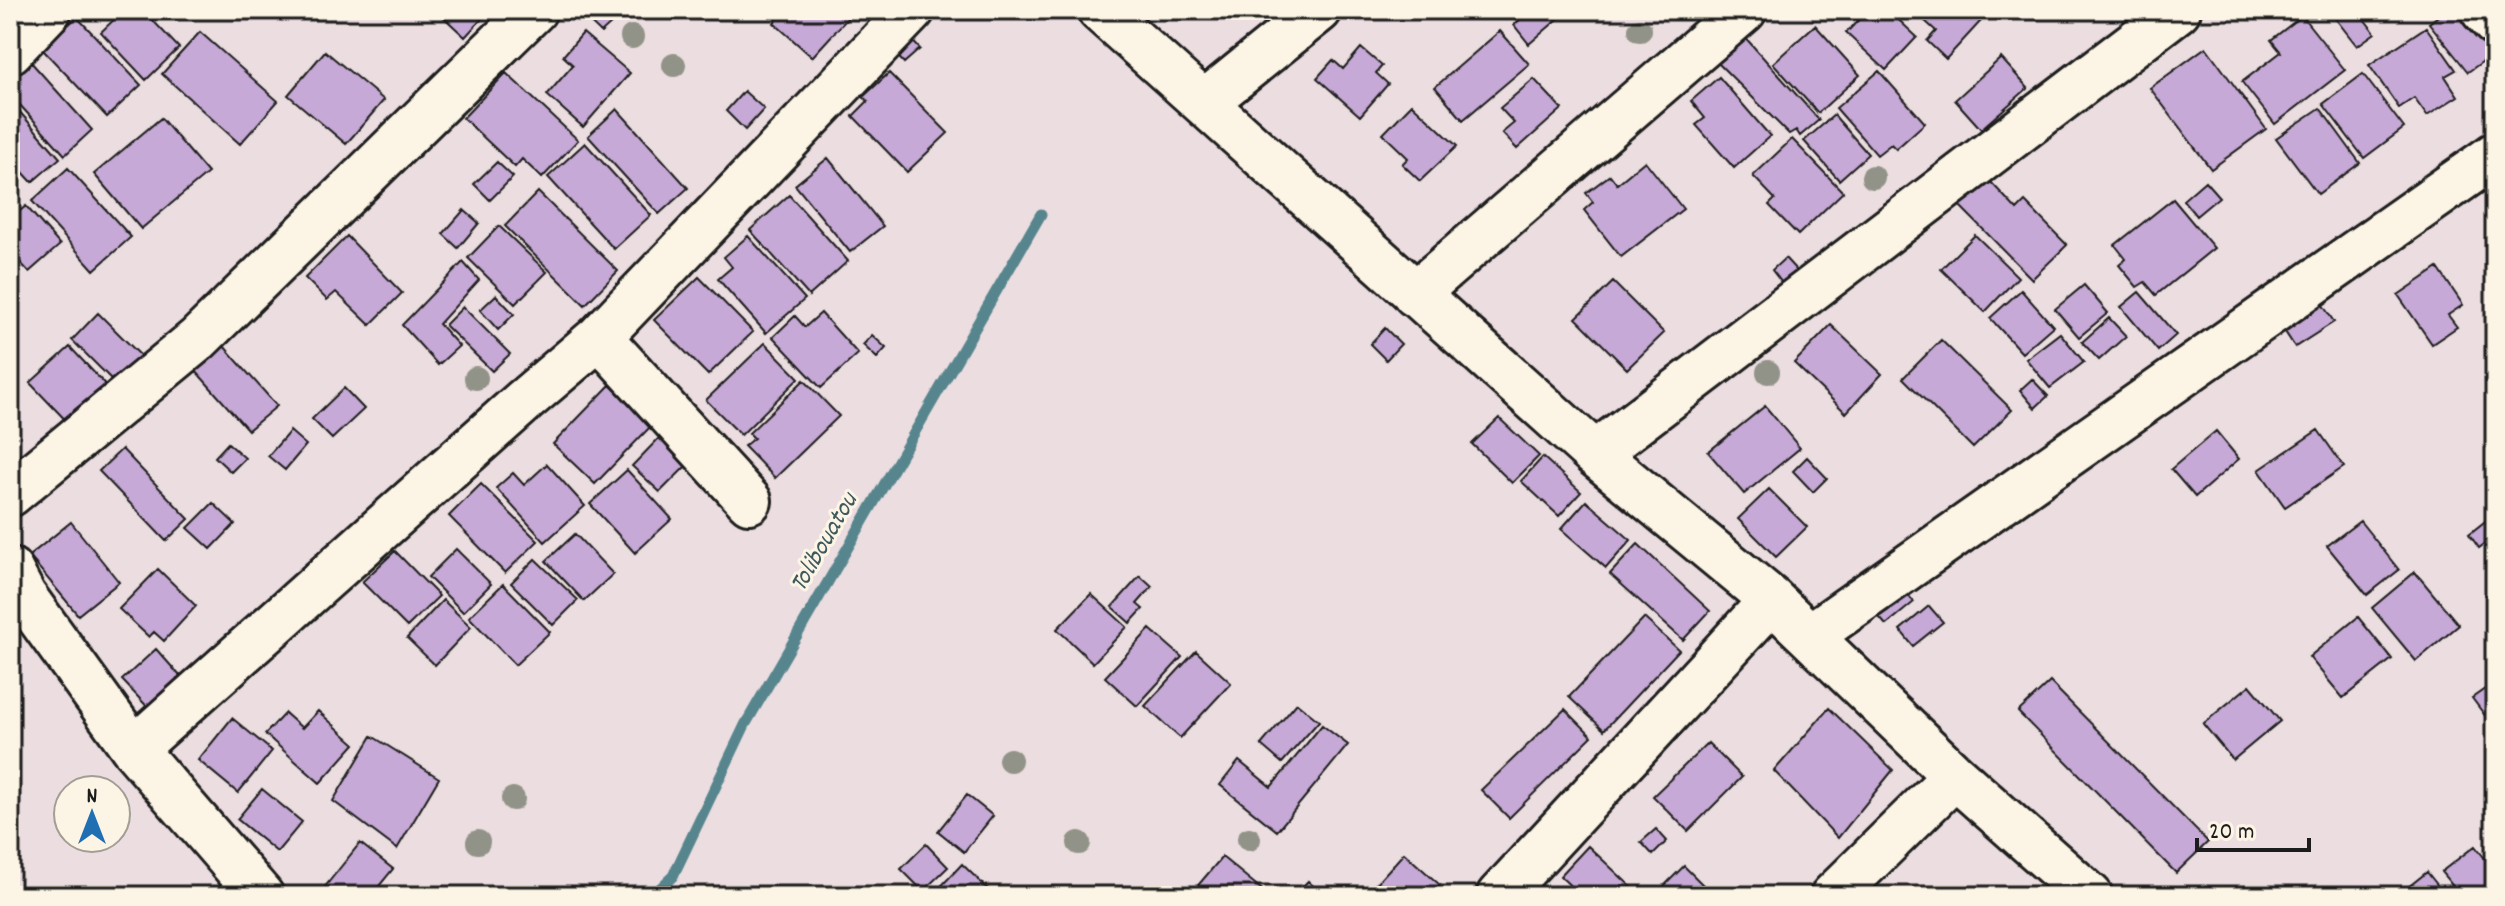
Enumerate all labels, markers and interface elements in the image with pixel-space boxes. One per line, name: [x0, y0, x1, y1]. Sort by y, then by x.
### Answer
water label: Tolibouatou: [782, 485, 869, 600]
north arrow: [52, 774, 132, 854]
text: N: [87, 782, 98, 813]
scale bar: [2197, 802, 2309, 852]
text: 20 m: [2209, 816, 2255, 850]

